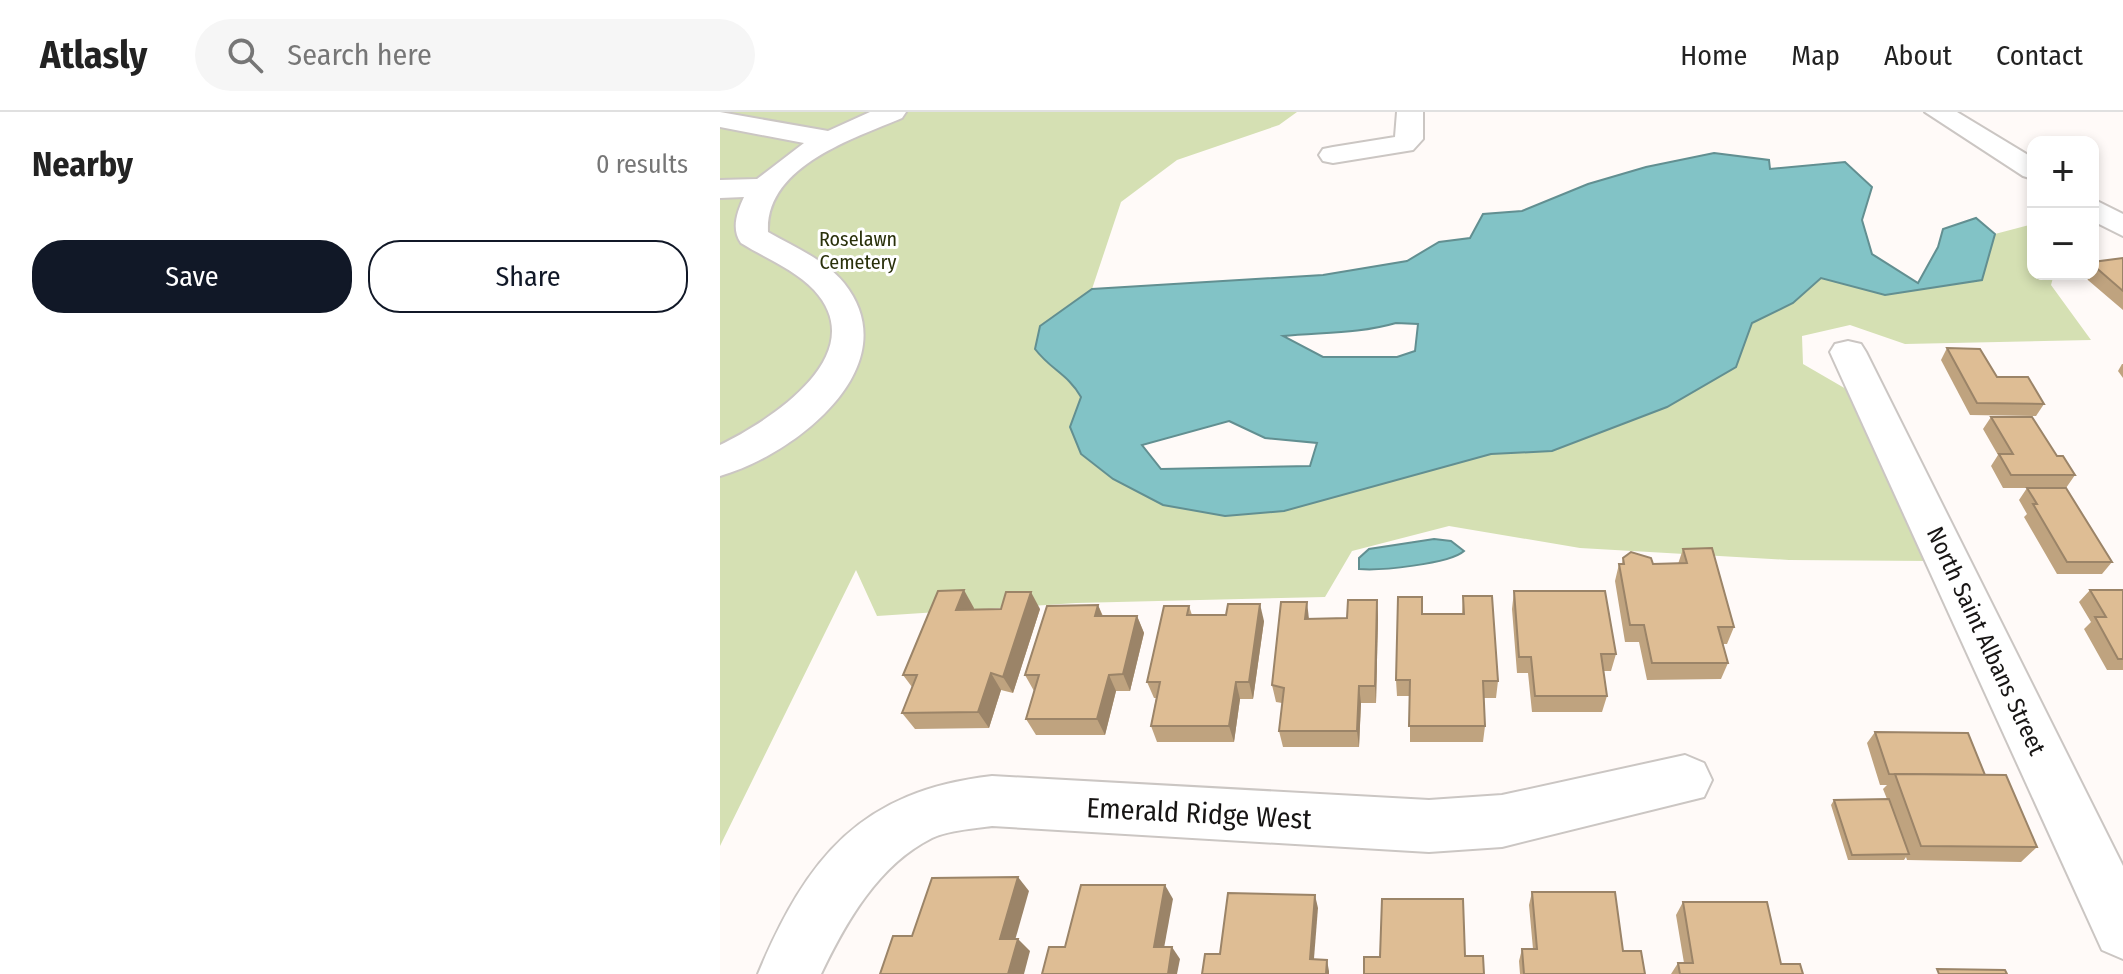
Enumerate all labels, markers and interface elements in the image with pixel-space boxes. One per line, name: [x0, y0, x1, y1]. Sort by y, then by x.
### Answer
search box: [195, 19, 755, 91]
text: Atlasly: [40, 32, 147, 78]
icon: search: [223, 33, 267, 77]
text: Search here: [287, 37, 432, 73]
text: Home: [1680, 39, 1747, 72]
text: Map: [1791, 39, 1840, 72]
text: About: [1884, 39, 1952, 72]
text: Contact: [1996, 39, 2083, 72]
map controls: [2027, 136, 2099, 280]
button: +: [2027, 136, 2099, 208]
text: Nearby: [32, 144, 133, 185]
text: 0 results: [596, 149, 688, 180]
button: −: [2027, 208, 2099, 280]
park label: Roselawn Cemetery: [819, 227, 897, 274]
button: Save: [32, 240, 352, 313]
button: Share: [368, 240, 688, 313]
street label: North Saint Albans Street: [1921, 523, 2051, 760]
street label: Emerald Ridge West: [1086, 791, 1313, 836]

